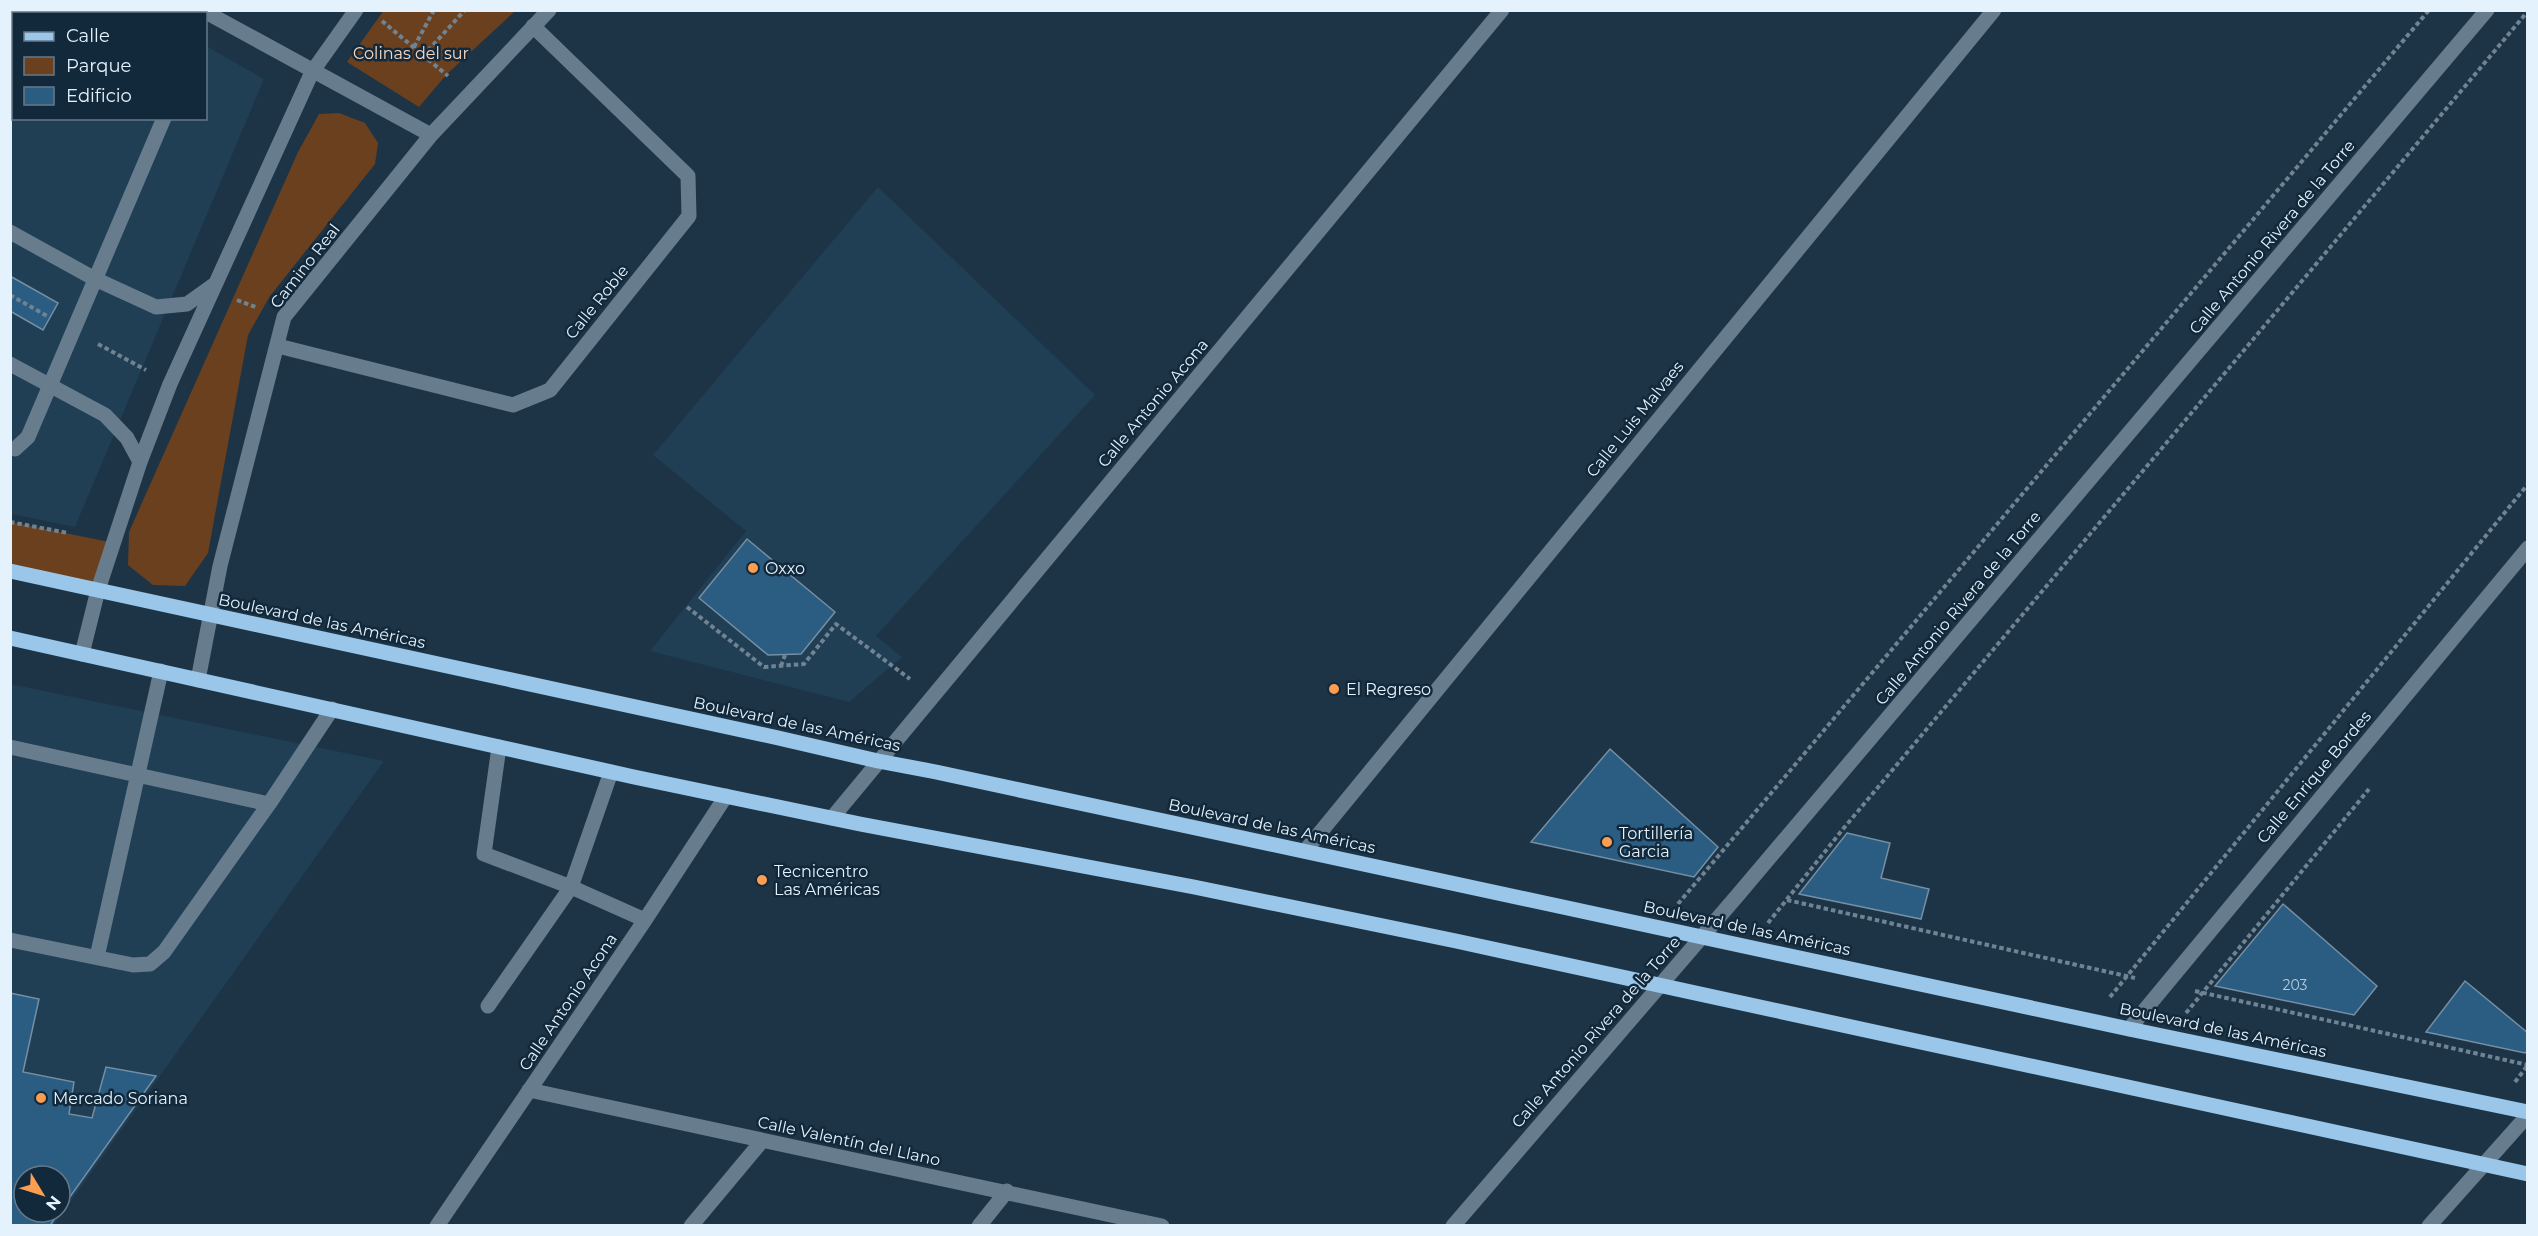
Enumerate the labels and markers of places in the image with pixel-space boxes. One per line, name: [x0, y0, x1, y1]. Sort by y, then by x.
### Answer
place label: Oxxo: [765, 559, 805, 578]
marker: Oxxo: [746, 561, 760, 575]
place label: El Regreso: [1346, 680, 1431, 699]
marker: El Regreso: [1327, 682, 1341, 696]
place label: Tortillería Garcia: [1619, 824, 1693, 861]
marker: Tortillería Garcia: [1600, 835, 1614, 849]
place label: Tecnicentro Las Américas: [774, 862, 880, 899]
marker: Tecnicentro Las Américas: [755, 873, 769, 887]
place label: Mercado Soriana: [53, 1089, 188, 1108]
marker: Mercado Soriana: [34, 1091, 48, 1105]

